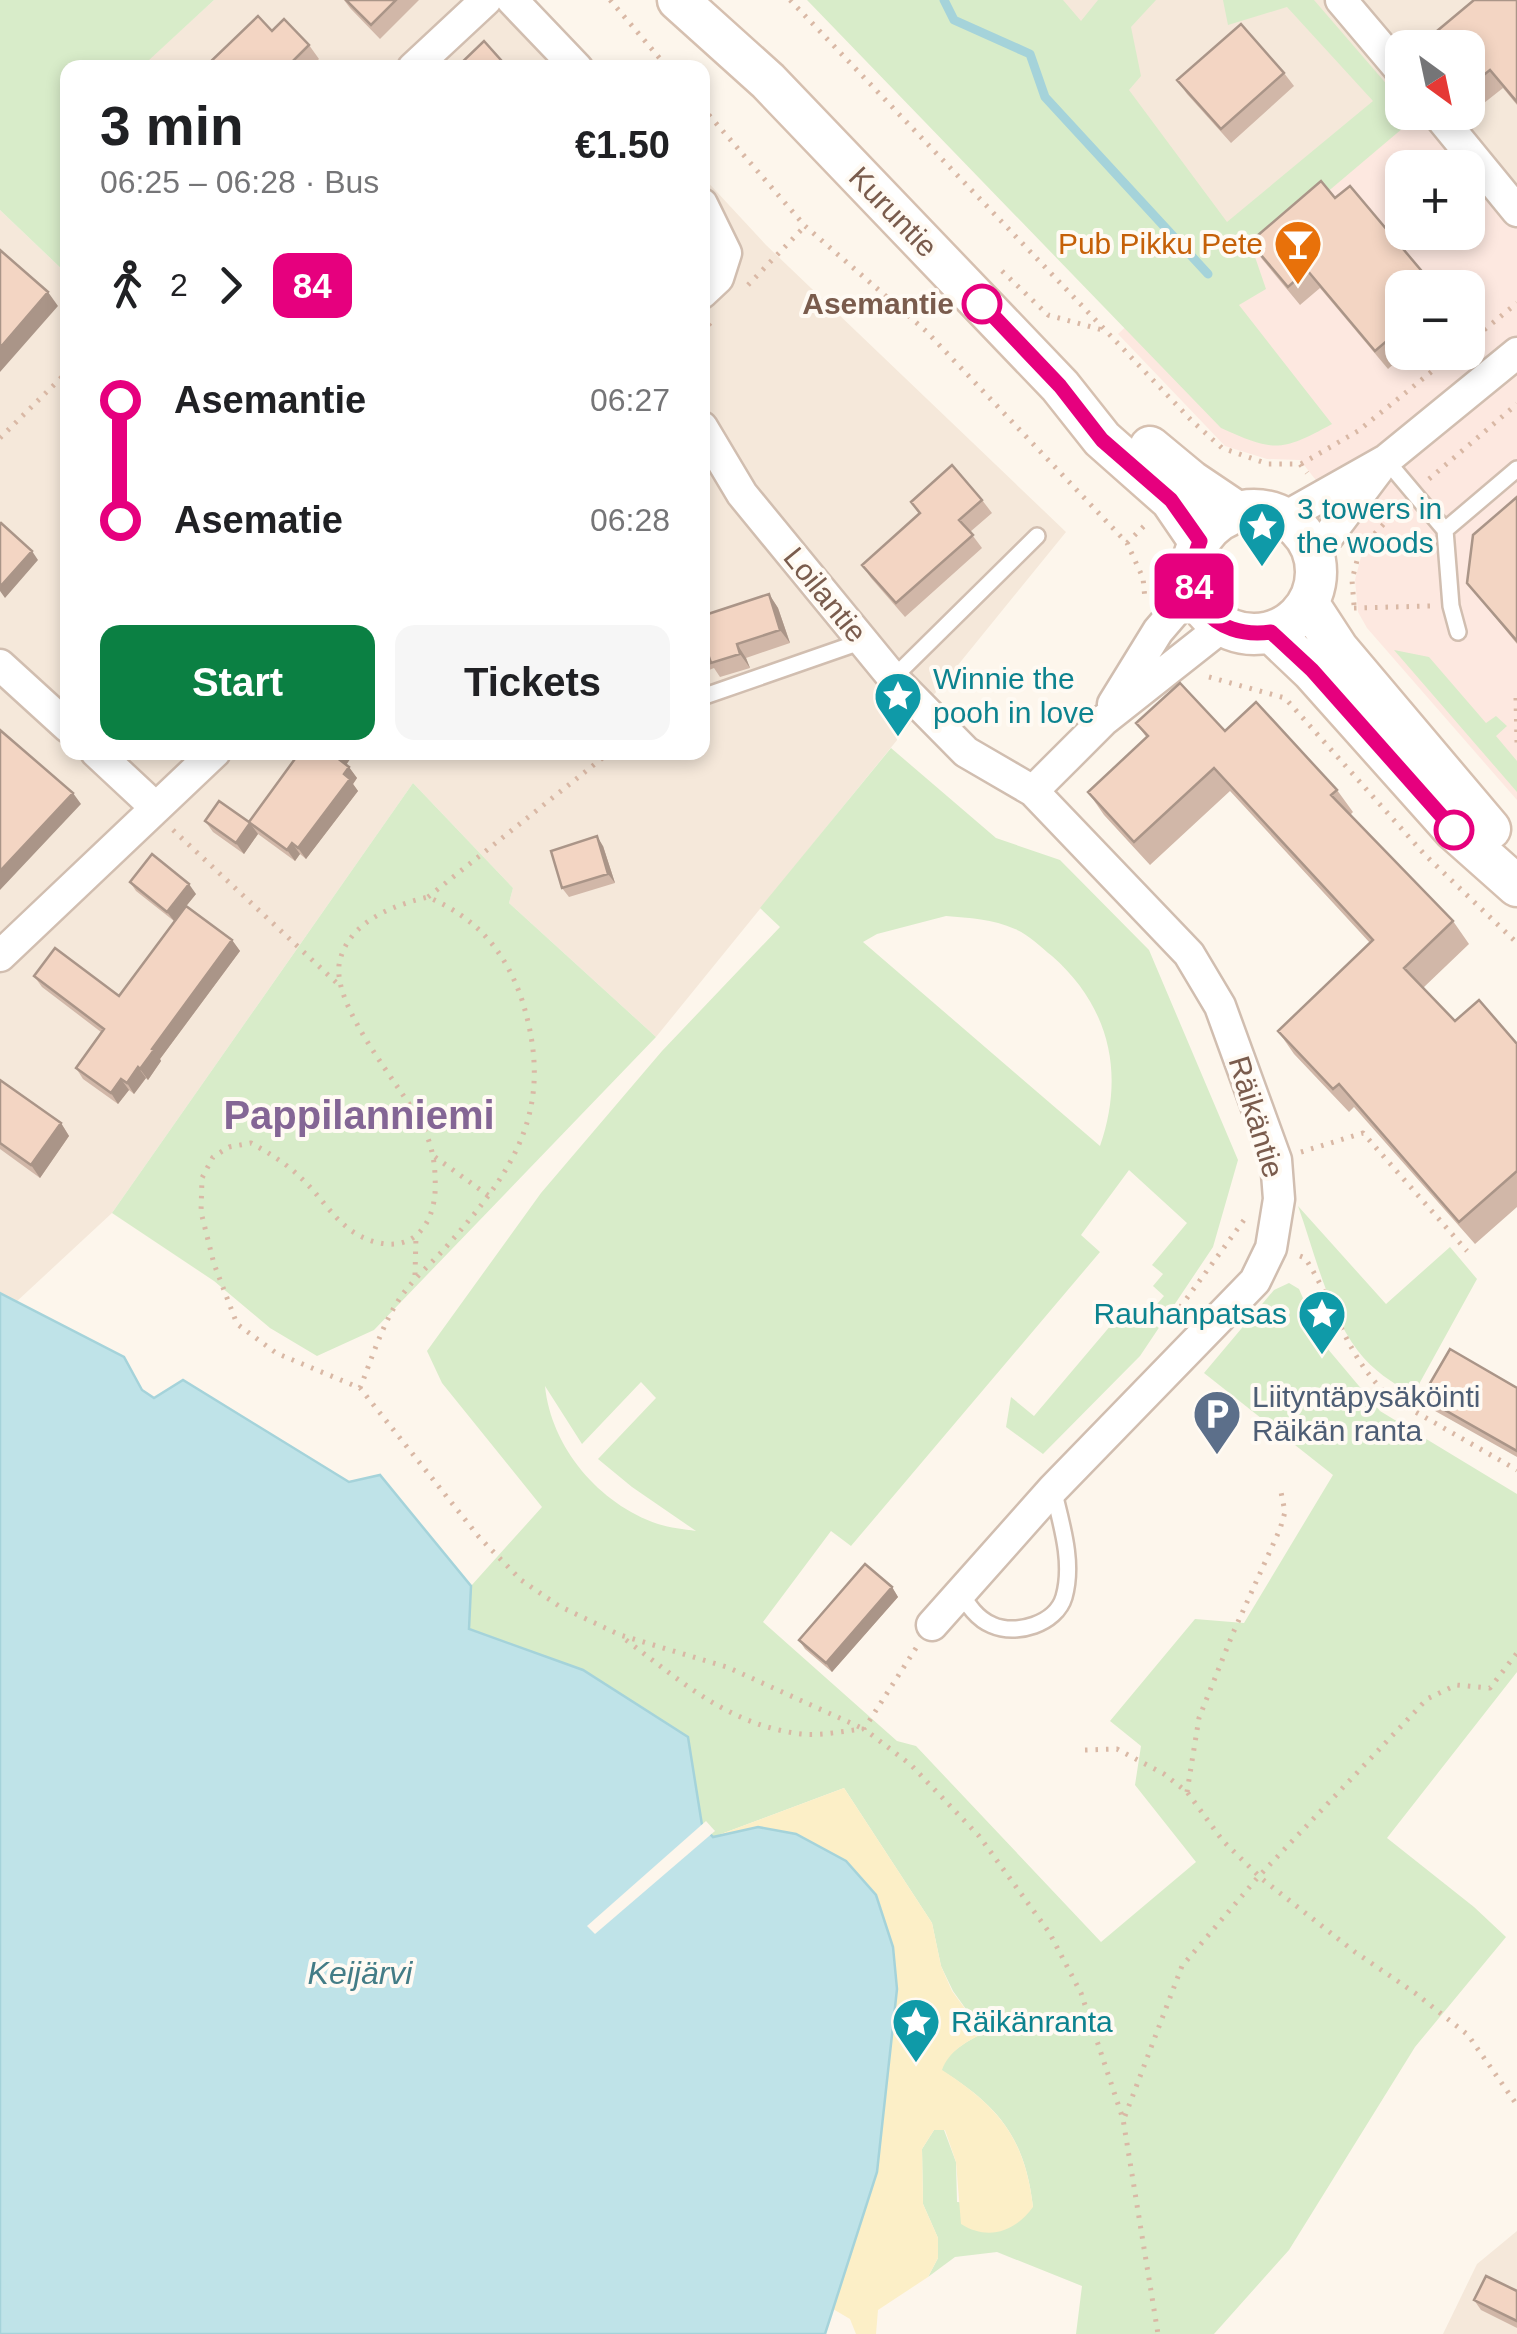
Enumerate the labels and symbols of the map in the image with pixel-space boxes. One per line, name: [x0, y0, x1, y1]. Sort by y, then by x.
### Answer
north arrow: [1385, 30, 1485, 130]
street label: Kuruntie: [843, 160, 944, 263]
bar icon: Pub Pikku Pete: [1272, 218, 1324, 286]
place label: Pub Pikku Pete: [1058, 227, 1263, 260]
marker: Asemantie: [963, 285, 1001, 323]
place label: Asemantie: [802, 287, 954, 320]
place label: 3 towers in the woods: [1297, 492, 1442, 559]
place icon: 3 towers in the woods: [1236, 500, 1288, 568]
street label: Loilantie: [777, 541, 873, 648]
line badge: 84: [1149, 554, 1239, 618]
place label: Winnie the pooh in love: [933, 662, 1095, 729]
place icon: Winnie the pooh in love: [872, 670, 924, 738]
unlabelled marker: [1435, 811, 1473, 849]
street label: Räikäntie: [1222, 1052, 1291, 1181]
district label: Pappilanniemi: [223, 1093, 495, 1137]
place icon: Rauhanpatsas: [1296, 1288, 1348, 1356]
place label: Rauhanpatsas: [1094, 1297, 1287, 1330]
place label: Liityntäpysäköinti Räikän ranta: [1252, 1380, 1480, 1447]
parking icon: Liityntäpysäköinti Räikän ranta: [1191, 1388, 1243, 1456]
water label: Keijärvi: [308, 1955, 413, 1991]
place icon: Räikänranta: [890, 1996, 942, 2064]
place label: Räikänranta: [951, 2005, 1113, 2038]

